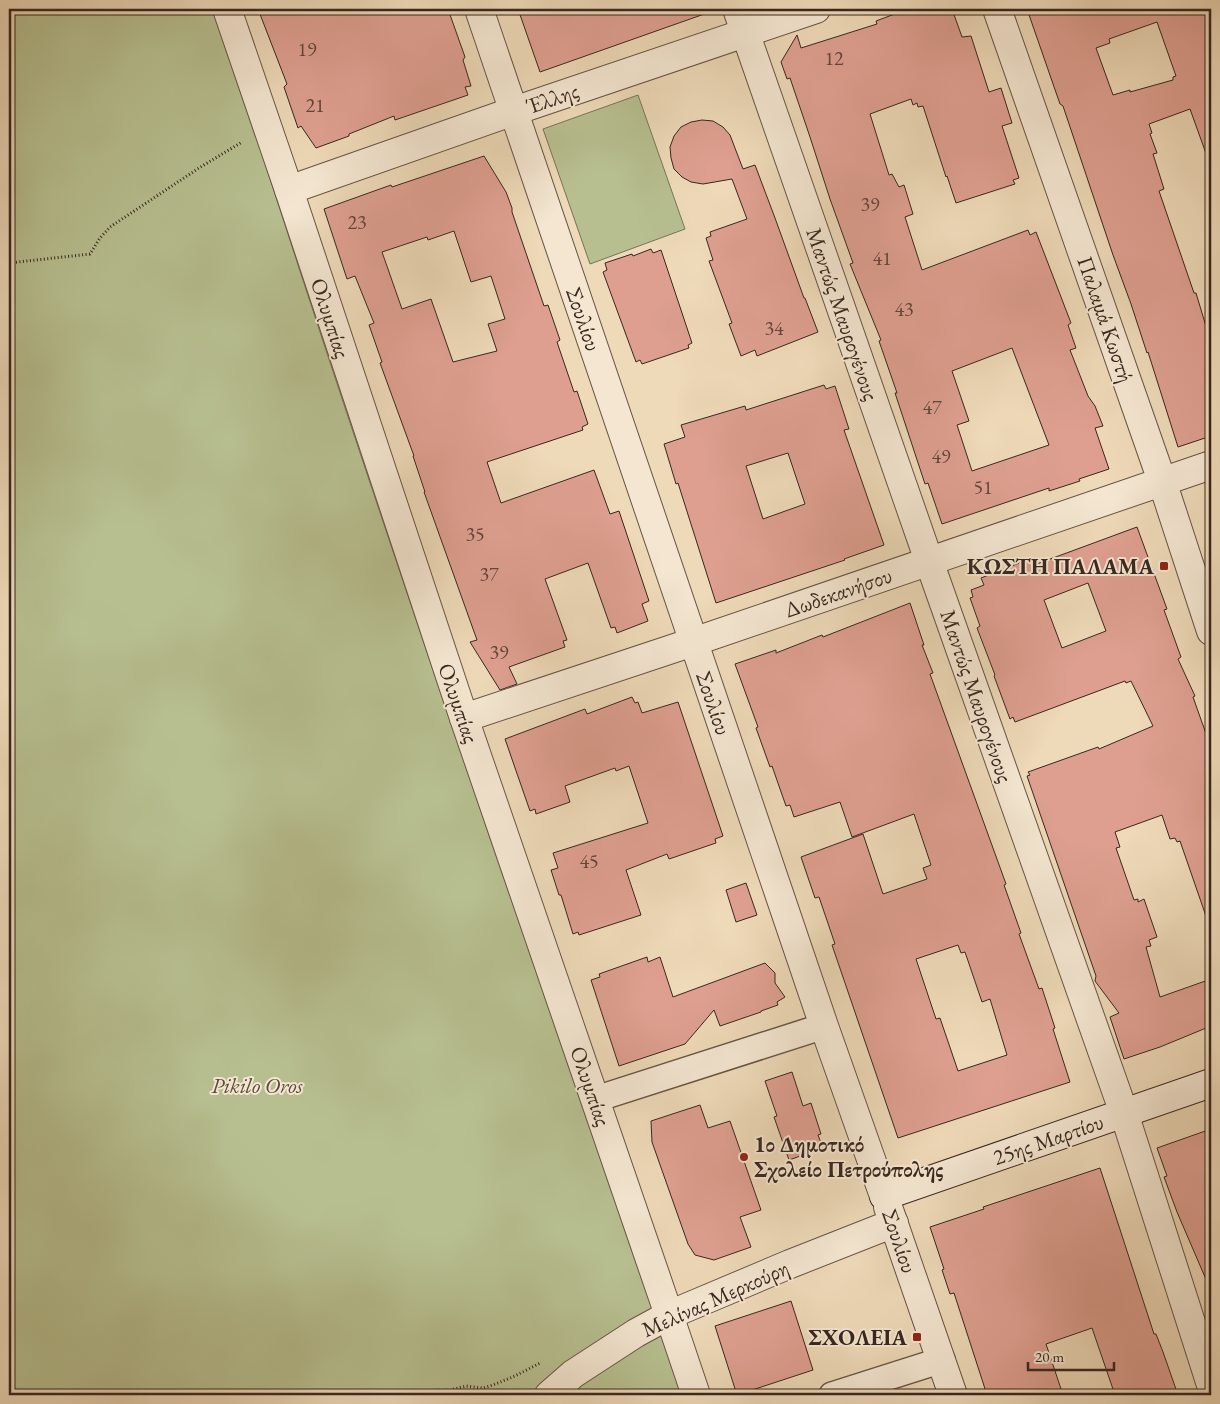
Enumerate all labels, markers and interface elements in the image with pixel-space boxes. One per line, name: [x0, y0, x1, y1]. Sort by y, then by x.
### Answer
house number: 19: [297, 36, 317, 62]
house number: 12: [824, 45, 844, 71]
street label: Έλλης: [522, 76, 582, 121]
house number: 21: [305, 92, 325, 118]
house number: 39: [860, 191, 880, 217]
house number: 23: [347, 209, 367, 235]
street label: Μαντώς Μαυρογένους: [799, 224, 886, 405]
house number: 41: [872, 245, 892, 271]
street label: Παλαμά Κωστή: [1070, 252, 1141, 386]
street label: Ολυμπίας: [304, 274, 357, 362]
street label: Σουλίου: [559, 283, 608, 355]
house number: 43: [894, 296, 914, 322]
house number: 34: [764, 315, 784, 341]
house number: 47: [922, 394, 942, 420]
house number: 49: [931, 443, 951, 469]
house number: 51: [973, 474, 993, 500]
house number: 35: [465, 521, 485, 547]
place label: ΚΩΣΤΗ ΠΑΛΑΜΑ: [967, 552, 1154, 581]
marker: ΚΩΣΤΗ ΠΑΛΑΜΑ: [1158, 560, 1170, 572]
house number: 37: [479, 561, 499, 587]
street label: Δωδεκανήσου: [781, 561, 896, 624]
street label: Μαντώς Μαυρογένους: [933, 606, 1020, 787]
house number: 39: [489, 639, 509, 665]
street label: Ολυμπίας: [431, 659, 486, 747]
street label: Σουλίου: [689, 667, 738, 739]
house number: 45: [579, 848, 599, 874]
street label: Ολυμπίας: [563, 1042, 618, 1130]
park label: Pikilo Oros: [211, 1071, 304, 1100]
street label: 25ης Μαρτίου: [989, 1107, 1107, 1172]
place label: 1ο Δημοτικό Σχολείο Πετρούπολης: [754, 1130, 944, 1184]
marker: 1ο Δημοτικό Σχολείο Πετρούπολης: [738, 1151, 750, 1163]
street label: Σουλίου: [875, 1205, 924, 1277]
street label: Μελίνας Μερκούρη: [637, 1253, 793, 1344]
place label: ΣΧΟΛΕΙΑ: [808, 1323, 907, 1352]
marker: ΣΧΟΛΕΙΑ: [911, 1331, 923, 1343]
scale bar: [1028, 1339, 1114, 1371]
text: 20 m: [1035, 1347, 1064, 1366]

